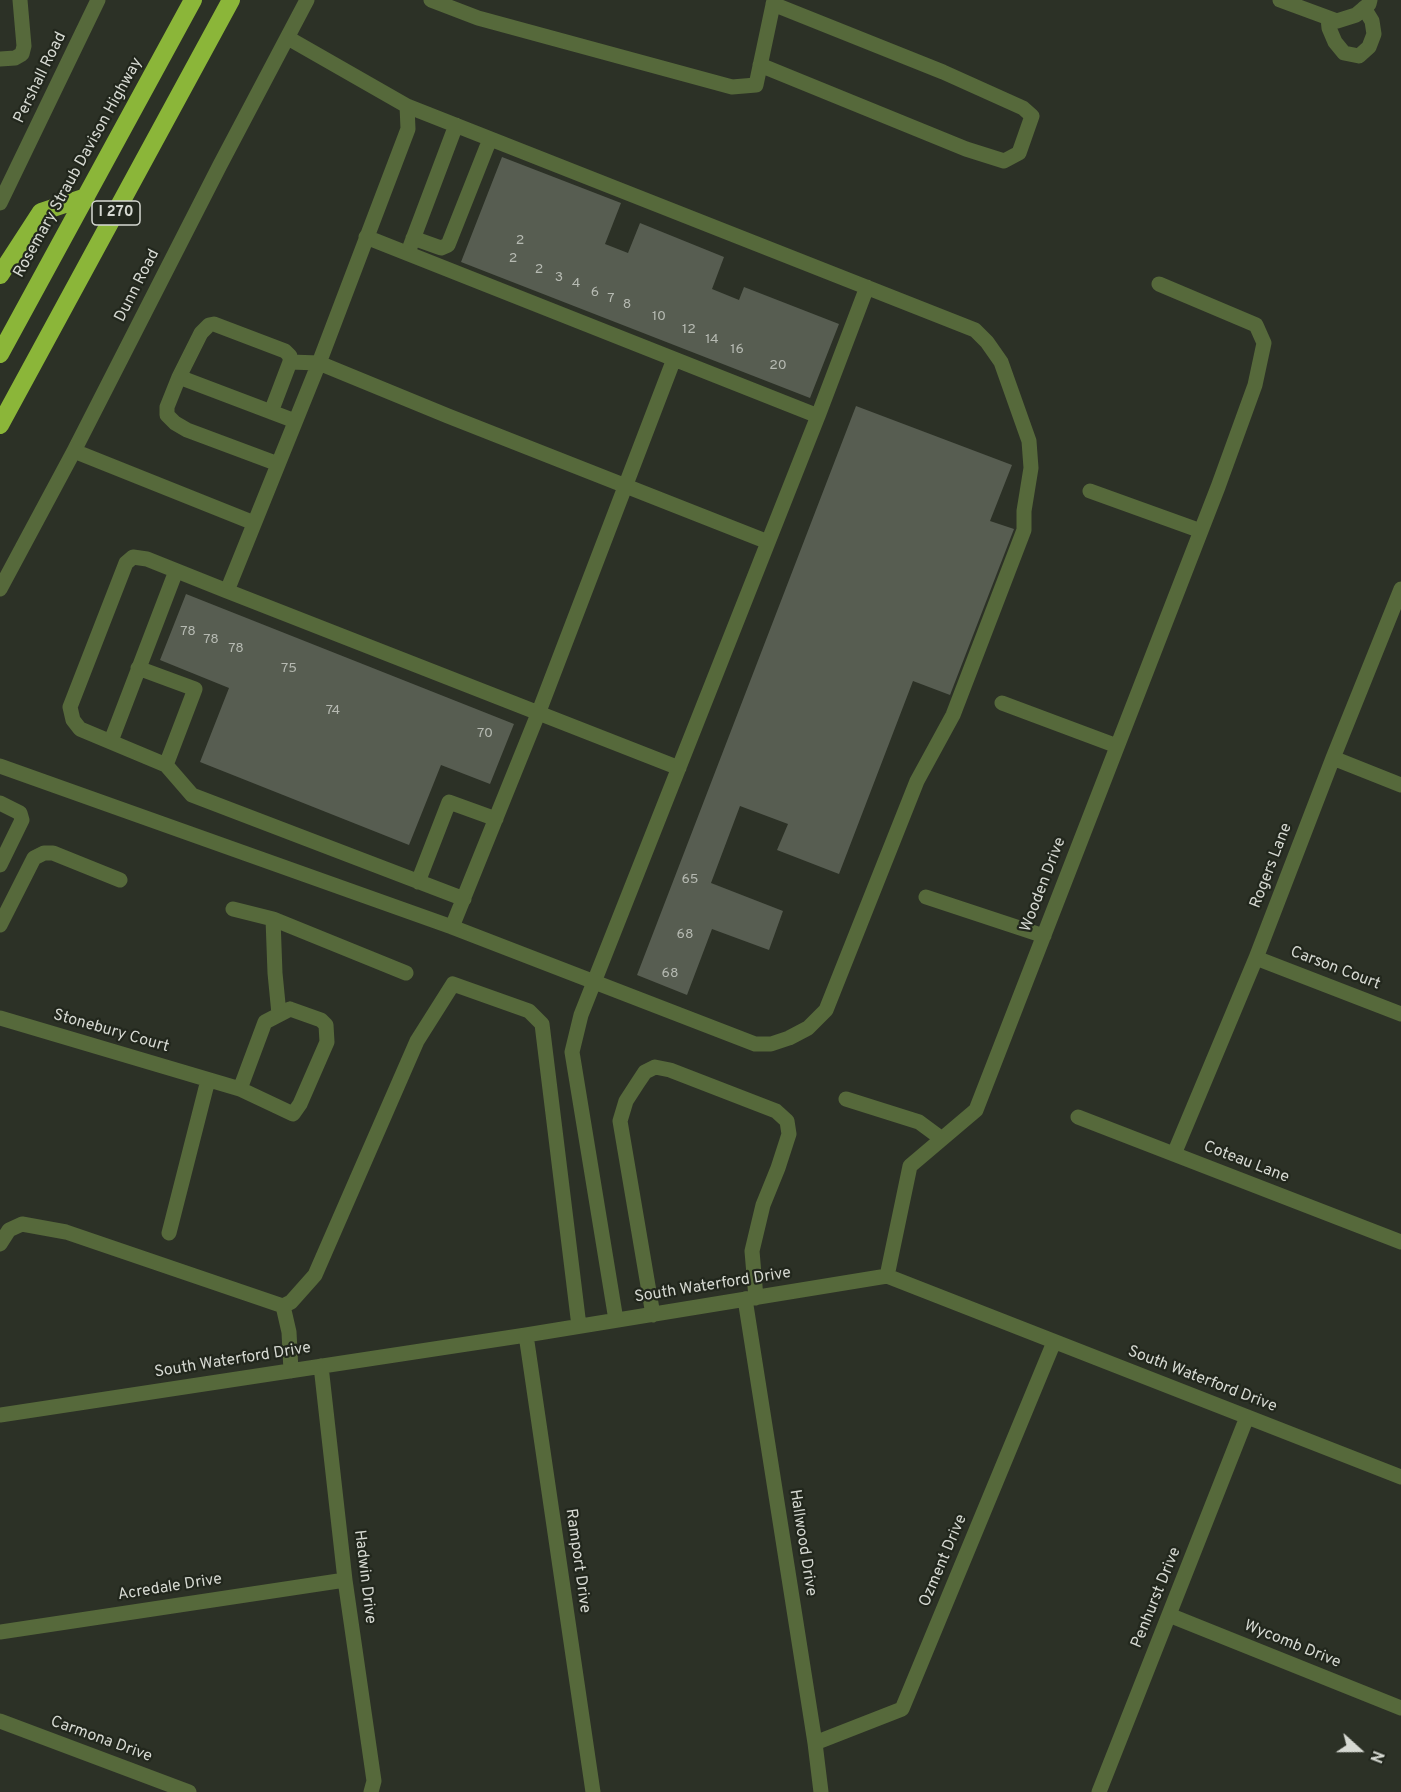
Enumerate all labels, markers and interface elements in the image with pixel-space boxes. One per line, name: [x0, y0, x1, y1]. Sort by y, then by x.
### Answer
street label: Pershall Road: [11, 29, 71, 127]
street label: Rosemary Straub Davison Highway: [10, 55, 148, 281]
road number: I 270: [92, 201, 140, 225]
house number: 2: [516, 233, 524, 249]
street label: Dunn Road: [112, 246, 164, 326]
house number: 2: [509, 251, 517, 267]
house number: 2: [535, 262, 543, 278]
house number: 3: [555, 270, 563, 286]
house number: 4: [572, 276, 580, 292]
house number: 6: [591, 285, 599, 301]
house number: 7: [607, 291, 615, 307]
house number: 8: [623, 297, 631, 313]
house number: 10: [652, 309, 666, 325]
house number: 12: [682, 322, 696, 338]
house number: 14: [705, 332, 719, 348]
house number: 16: [730, 342, 744, 358]
house number: 20: [769, 358, 787, 374]
house number: 78: [180, 624, 196, 640]
house number: 78: [203, 632, 219, 648]
house number: 78: [228, 641, 244, 657]
house number: 75: [281, 661, 297, 677]
house number: 74: [326, 703, 340, 719]
house number: 70: [477, 726, 493, 742]
street label: Rogers Lane: [1247, 821, 1297, 911]
street label: Wooden Drive: [1017, 835, 1071, 935]
house number: 65: [681, 872, 699, 888]
house number: 68: [677, 927, 693, 943]
street label: Carson Court: [1287, 943, 1383, 995]
house number: 68: [662, 966, 678, 982]
street label: Stonebury Court: [51, 1006, 171, 1058]
street label: Coteau Lane: [1200, 1138, 1292, 1188]
street label: South Waterford Drive: [633, 1264, 793, 1308]
street label: South Waterford Drive: [153, 1339, 313, 1383]
street label: South Waterford Drive: [1125, 1343, 1279, 1417]
street label: Hallwood Drive: [784, 1488, 820, 1598]
street label: Ramport Drive: [560, 1508, 594, 1614]
street label: Ozment Drive: [916, 1512, 972, 1610]
street label: Hadwin Drive: [349, 1529, 379, 1625]
street label: Penhurst Drive: [1128, 1545, 1186, 1651]
street label: Acredale Drive: [116, 1570, 224, 1606]
street label: Wycomb Drive: [1241, 1617, 1343, 1673]
street label: Carmona Drive: [47, 1713, 155, 1767]
north arrow: [1329, 1720, 1389, 1780]
text: N: [1364, 1747, 1387, 1765]

